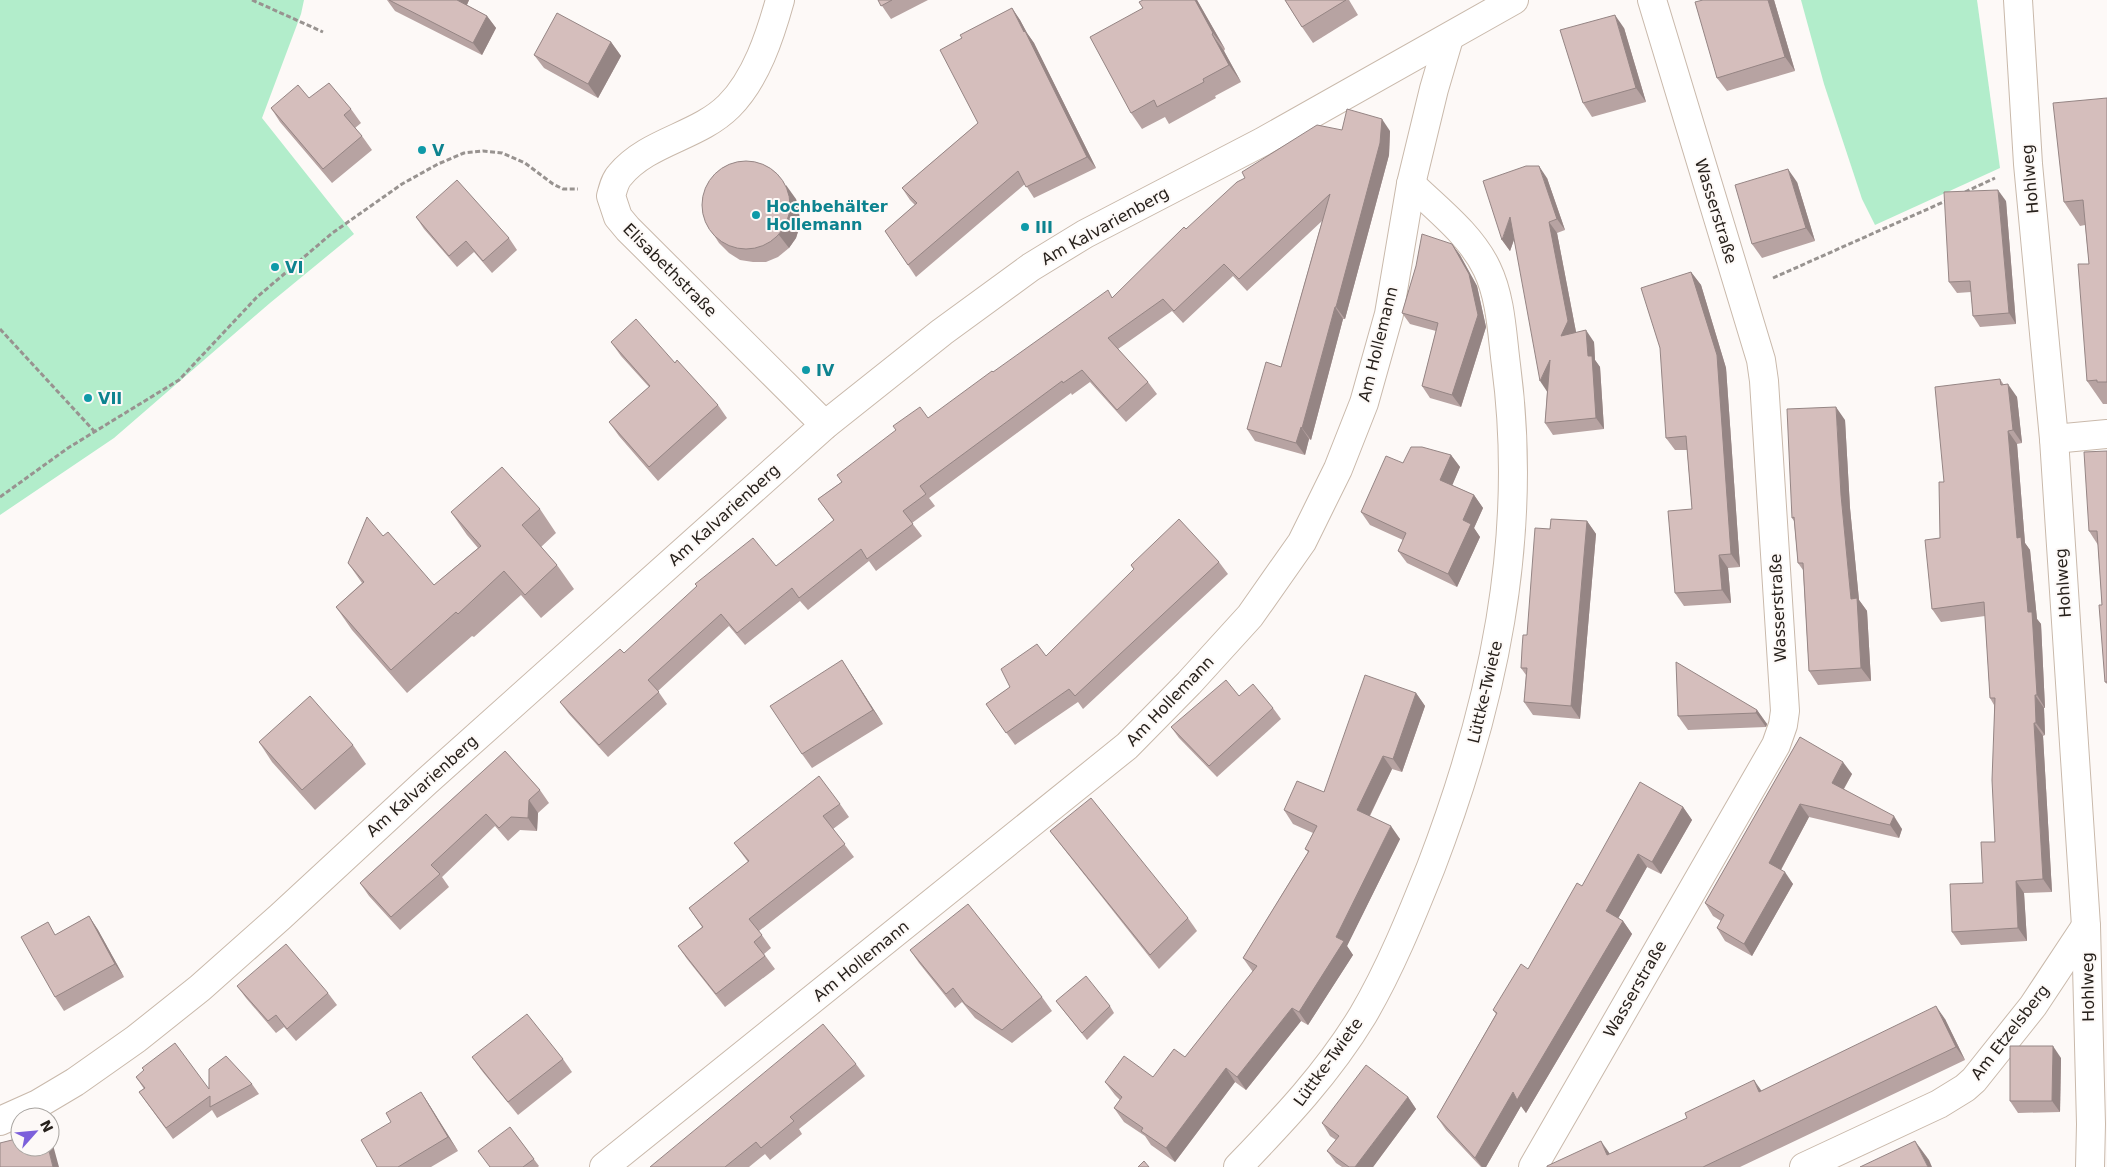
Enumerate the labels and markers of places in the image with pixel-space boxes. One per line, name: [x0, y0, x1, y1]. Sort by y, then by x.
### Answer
place label: V: [432, 141, 445, 160]
marker: V: [416, 144, 428, 156]
place label: Hochbehälter Hollemann: [766, 197, 888, 234]
marker: Hochbehälter Hollemann: [750, 209, 762, 221]
place label: III: [1035, 218, 1053, 237]
marker: III: [1019, 221, 1031, 233]
place label: VI: [285, 258, 303, 277]
marker: VI: [269, 261, 281, 273]
place label: IV: [816, 361, 835, 380]
marker: IV: [800, 364, 812, 376]
place label: VII: [98, 389, 122, 408]
marker: VII: [82, 392, 94, 404]

